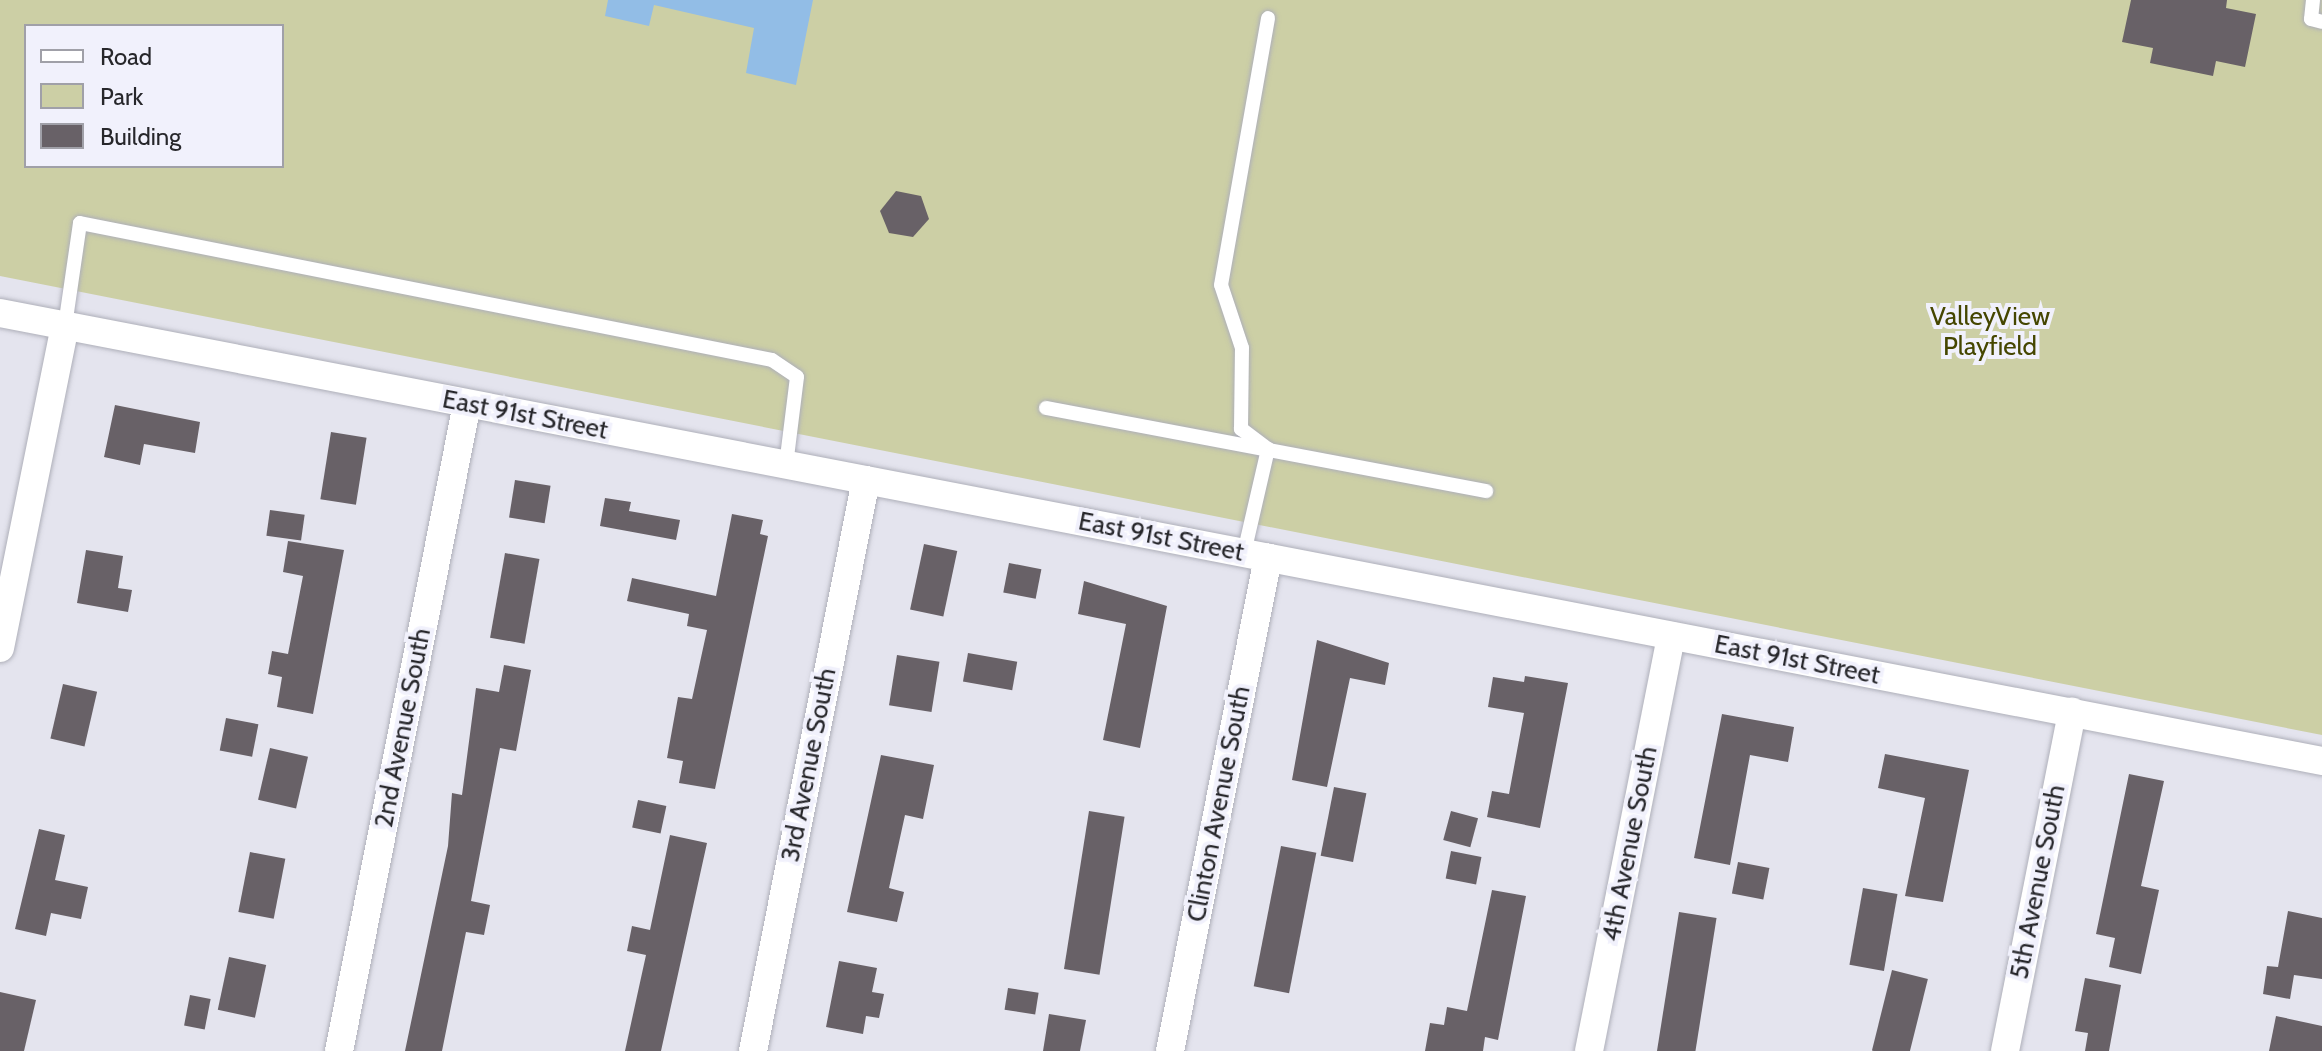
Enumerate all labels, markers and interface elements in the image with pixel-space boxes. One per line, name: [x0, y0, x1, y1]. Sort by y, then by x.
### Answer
legend: [24, 24, 284, 168]
text: Road: [100, 42, 152, 71]
text: Park: [100, 82, 143, 111]
text: Building: [100, 122, 181, 151]
park label: ValleyView Playfield: [1930, 301, 2050, 362]
street label: East 91st Street: [440, 384, 610, 446]
street label: East 91st Street: [1076, 506, 1246, 568]
street label: 2nd Avenue South: [368, 626, 438, 830]
street label: East 91st Street: [1712, 629, 1882, 691]
street label: 3rd Avenue South: [775, 666, 843, 864]
street label: Clinton Avenue South: [1181, 683, 1257, 925]
street label: 4th Avenue South: [1596, 744, 1664, 944]
street label: 5th Avenue South: [2004, 782, 2072, 982]

